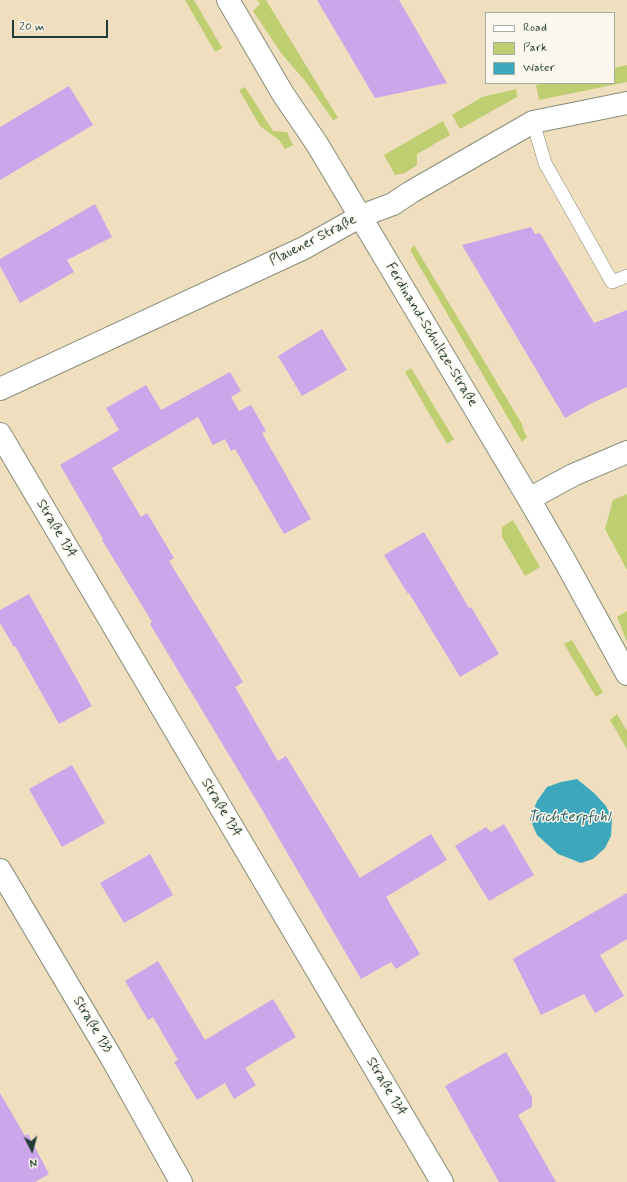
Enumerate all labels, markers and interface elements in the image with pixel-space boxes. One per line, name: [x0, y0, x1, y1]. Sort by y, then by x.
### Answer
scale bar: [14, 12, 110, 38]
legend: [485, 12, 615, 84]
text: 20 m: [19, 19, 45, 35]
text: Road: [523, 20, 547, 36]
text: Park: [523, 40, 547, 56]
text: Water: [523, 60, 555, 76]
street label: Plauener Straße: [267, 212, 359, 270]
street label: Ferdinand-Schultze-Straße: [381, 260, 481, 410]
street label: Straße 134: [32, 497, 80, 561]
street label: Straße 134: [197, 776, 245, 840]
water label: Trichterpfuhl: [528, 809, 610, 827]
street label: Straße 133: [69, 994, 115, 1056]
street label: Straße 134: [362, 1055, 410, 1119]
north arrow: [12, 1130, 52, 1170]
text: N: [29, 1155, 38, 1169]

